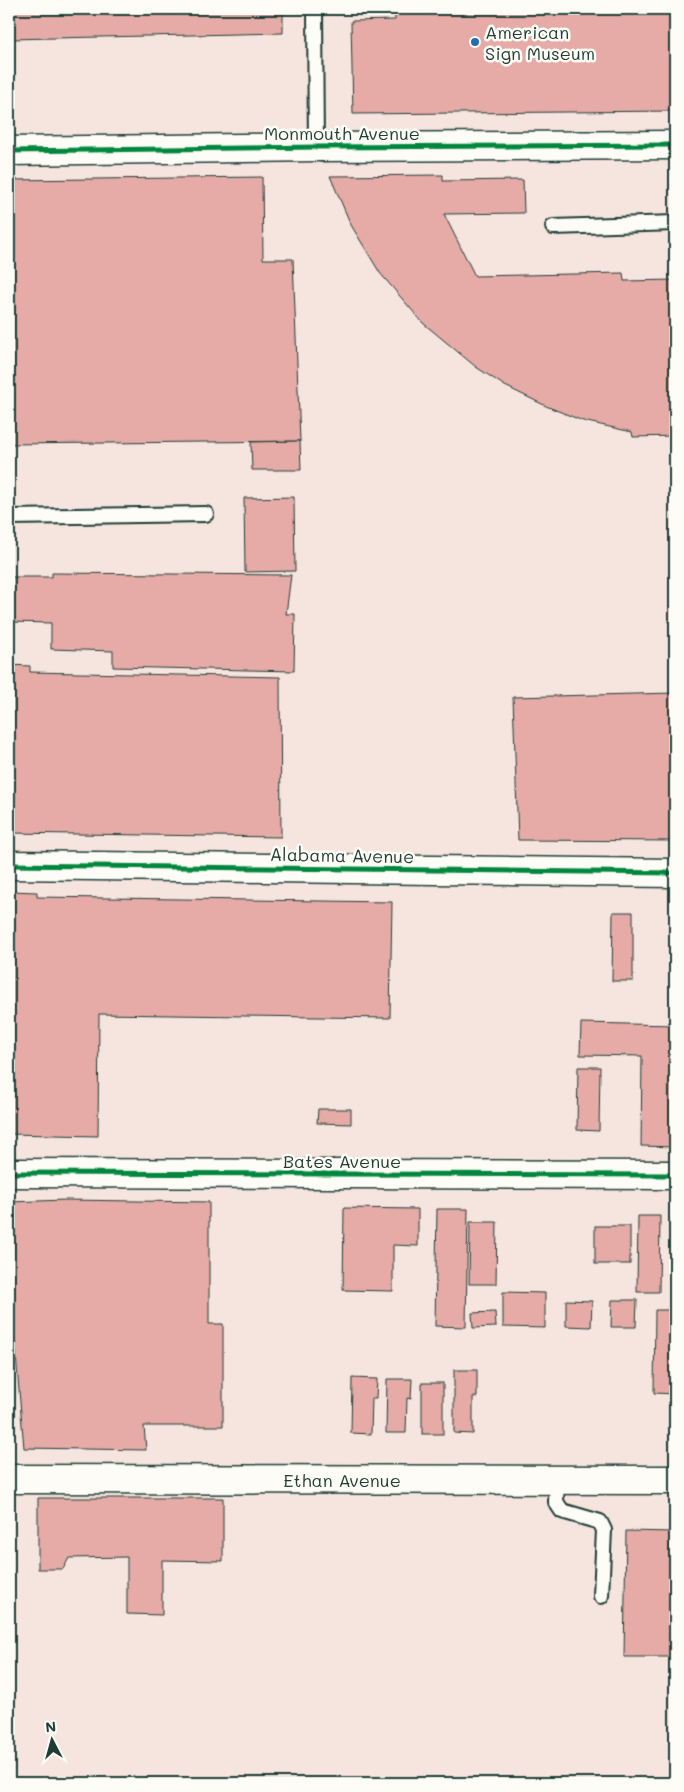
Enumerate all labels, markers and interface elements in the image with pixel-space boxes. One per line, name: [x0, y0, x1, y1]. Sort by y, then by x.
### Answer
place label: American Sign Museum: [485, 20, 595, 65]
marker: American Sign Museum: [469, 36, 481, 48]
street label: Monmouth Avenue: [264, 121, 420, 145]
street label: Alabama Avenue: [270, 842, 414, 868]
street label: Bates Avenue: [283, 1149, 401, 1173]
street label: Ethan Avenue: [283, 1468, 401, 1492]
north arrow: [28, 1714, 78, 1764]
text: N: [44, 1717, 57, 1737]

